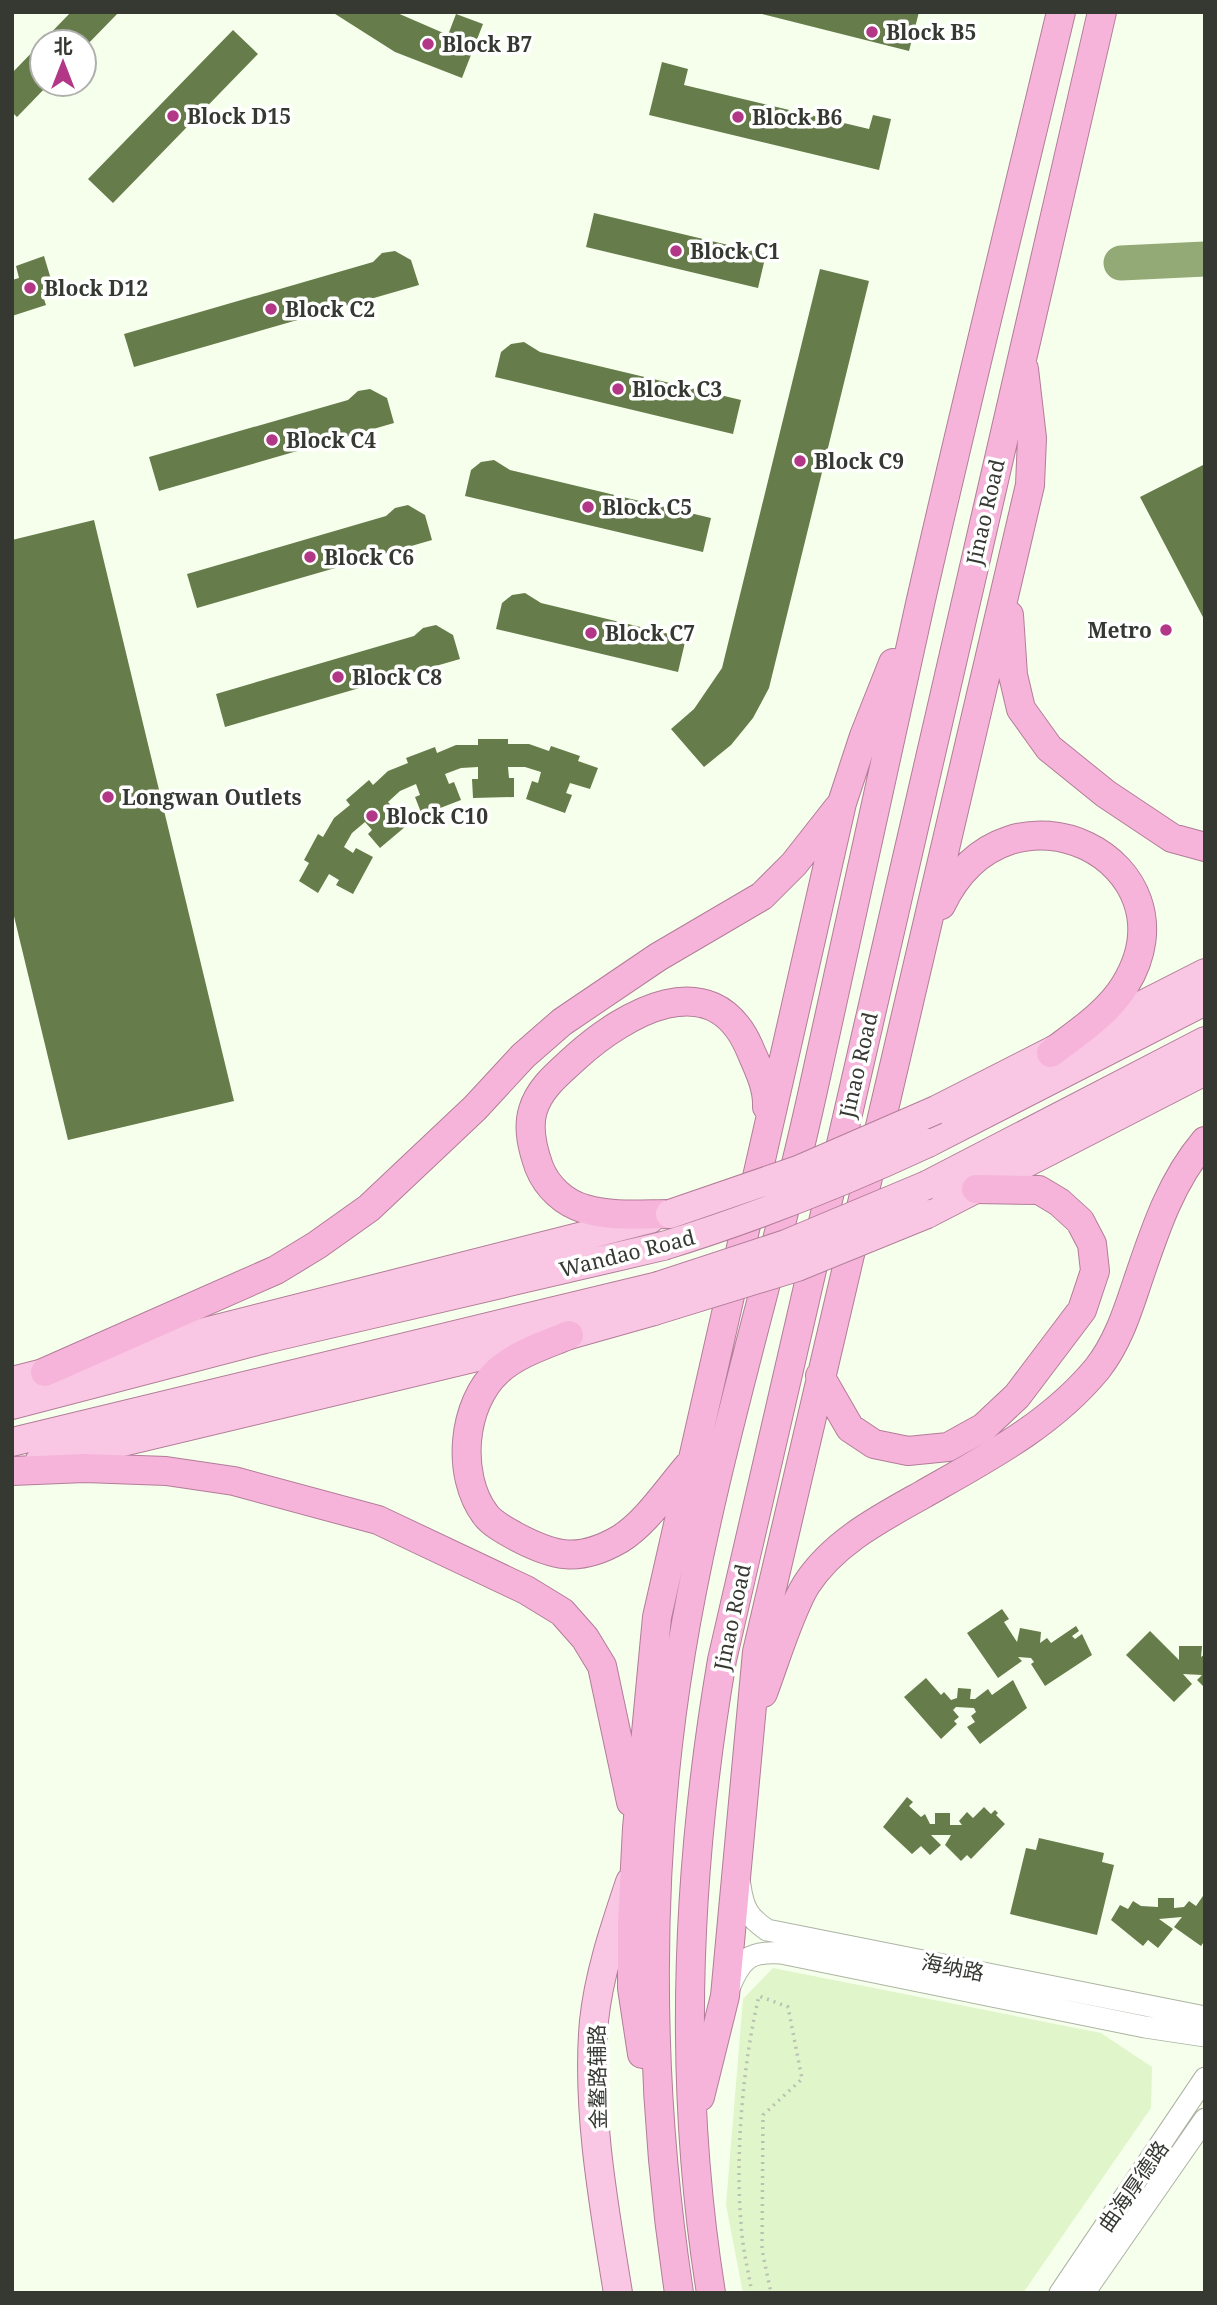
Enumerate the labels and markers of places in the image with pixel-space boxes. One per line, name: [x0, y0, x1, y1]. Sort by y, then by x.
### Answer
place label: Block B5: [886, 18, 976, 46]
marker: Block B5: [864, 24, 880, 40]
place label: Block B7: [442, 30, 532, 58]
marker: Block B7: [420, 36, 436, 52]
place label: Block D15: [187, 102, 291, 130]
place label: Block B6: [752, 103, 842, 131]
marker: Block D15: [165, 108, 181, 124]
marker: Block B6: [730, 109, 746, 125]
place label: Block C1: [690, 237, 780, 265]
marker: Block C1: [668, 243, 684, 259]
place label: Block D12: [44, 274, 148, 302]
marker: Block D12: [22, 280, 38, 296]
place label: Block C2: [285, 295, 375, 323]
marker: Block C2: [263, 301, 279, 317]
place label: Block C3: [632, 375, 722, 403]
marker: Block C3: [610, 381, 626, 397]
place label: Block C4: [286, 426, 376, 454]
marker: Block C4: [264, 432, 280, 448]
place label: Block C9: [814, 447, 904, 475]
marker: Block C9: [792, 453, 808, 469]
place label: Block C5: [602, 493, 692, 521]
marker: Block C5: [580, 499, 596, 515]
place label: Block C6: [324, 543, 414, 571]
marker: Block C6: [302, 549, 318, 565]
place label: Metro: [1088, 616, 1152, 644]
place label: Block C7: [605, 619, 695, 647]
marker: Metro: [1158, 622, 1174, 638]
marker: Block C7: [583, 625, 599, 641]
place label: Block C8: [352, 663, 442, 691]
marker: Block C8: [330, 669, 346, 685]
place label: Longwan Outlets: [122, 783, 302, 811]
marker: Longwan Outlets: [100, 789, 116, 805]
place label: Block C10: [386, 802, 488, 830]
marker: Block C10: [364, 808, 380, 824]

